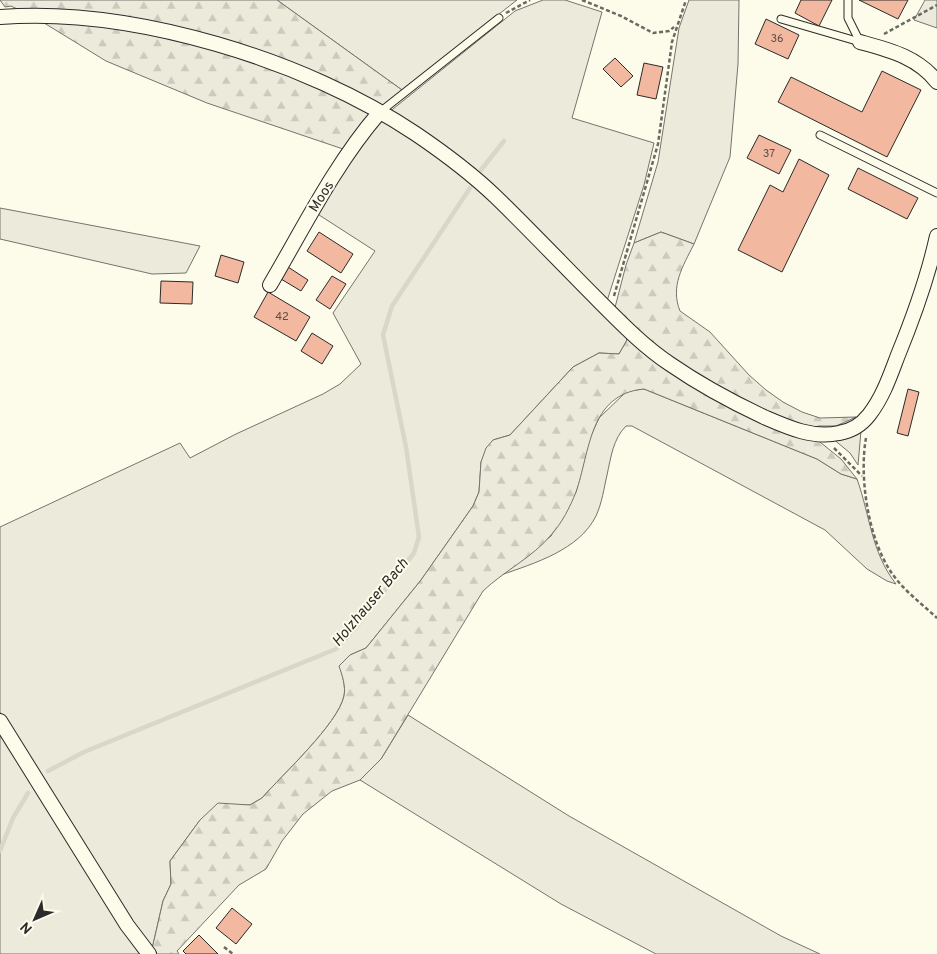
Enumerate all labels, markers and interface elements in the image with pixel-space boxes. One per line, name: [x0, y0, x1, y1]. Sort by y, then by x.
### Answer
house number: 36: [770, 32, 784, 46]
house number: 37: [763, 147, 775, 161]
street label: Moos: [306, 178, 338, 216]
house number: 42: [275, 310, 289, 324]
water label: Holzhauser Bach: [329, 555, 413, 651]
north arrow: [10, 894, 60, 944]
text: N: [17, 918, 36, 937]

